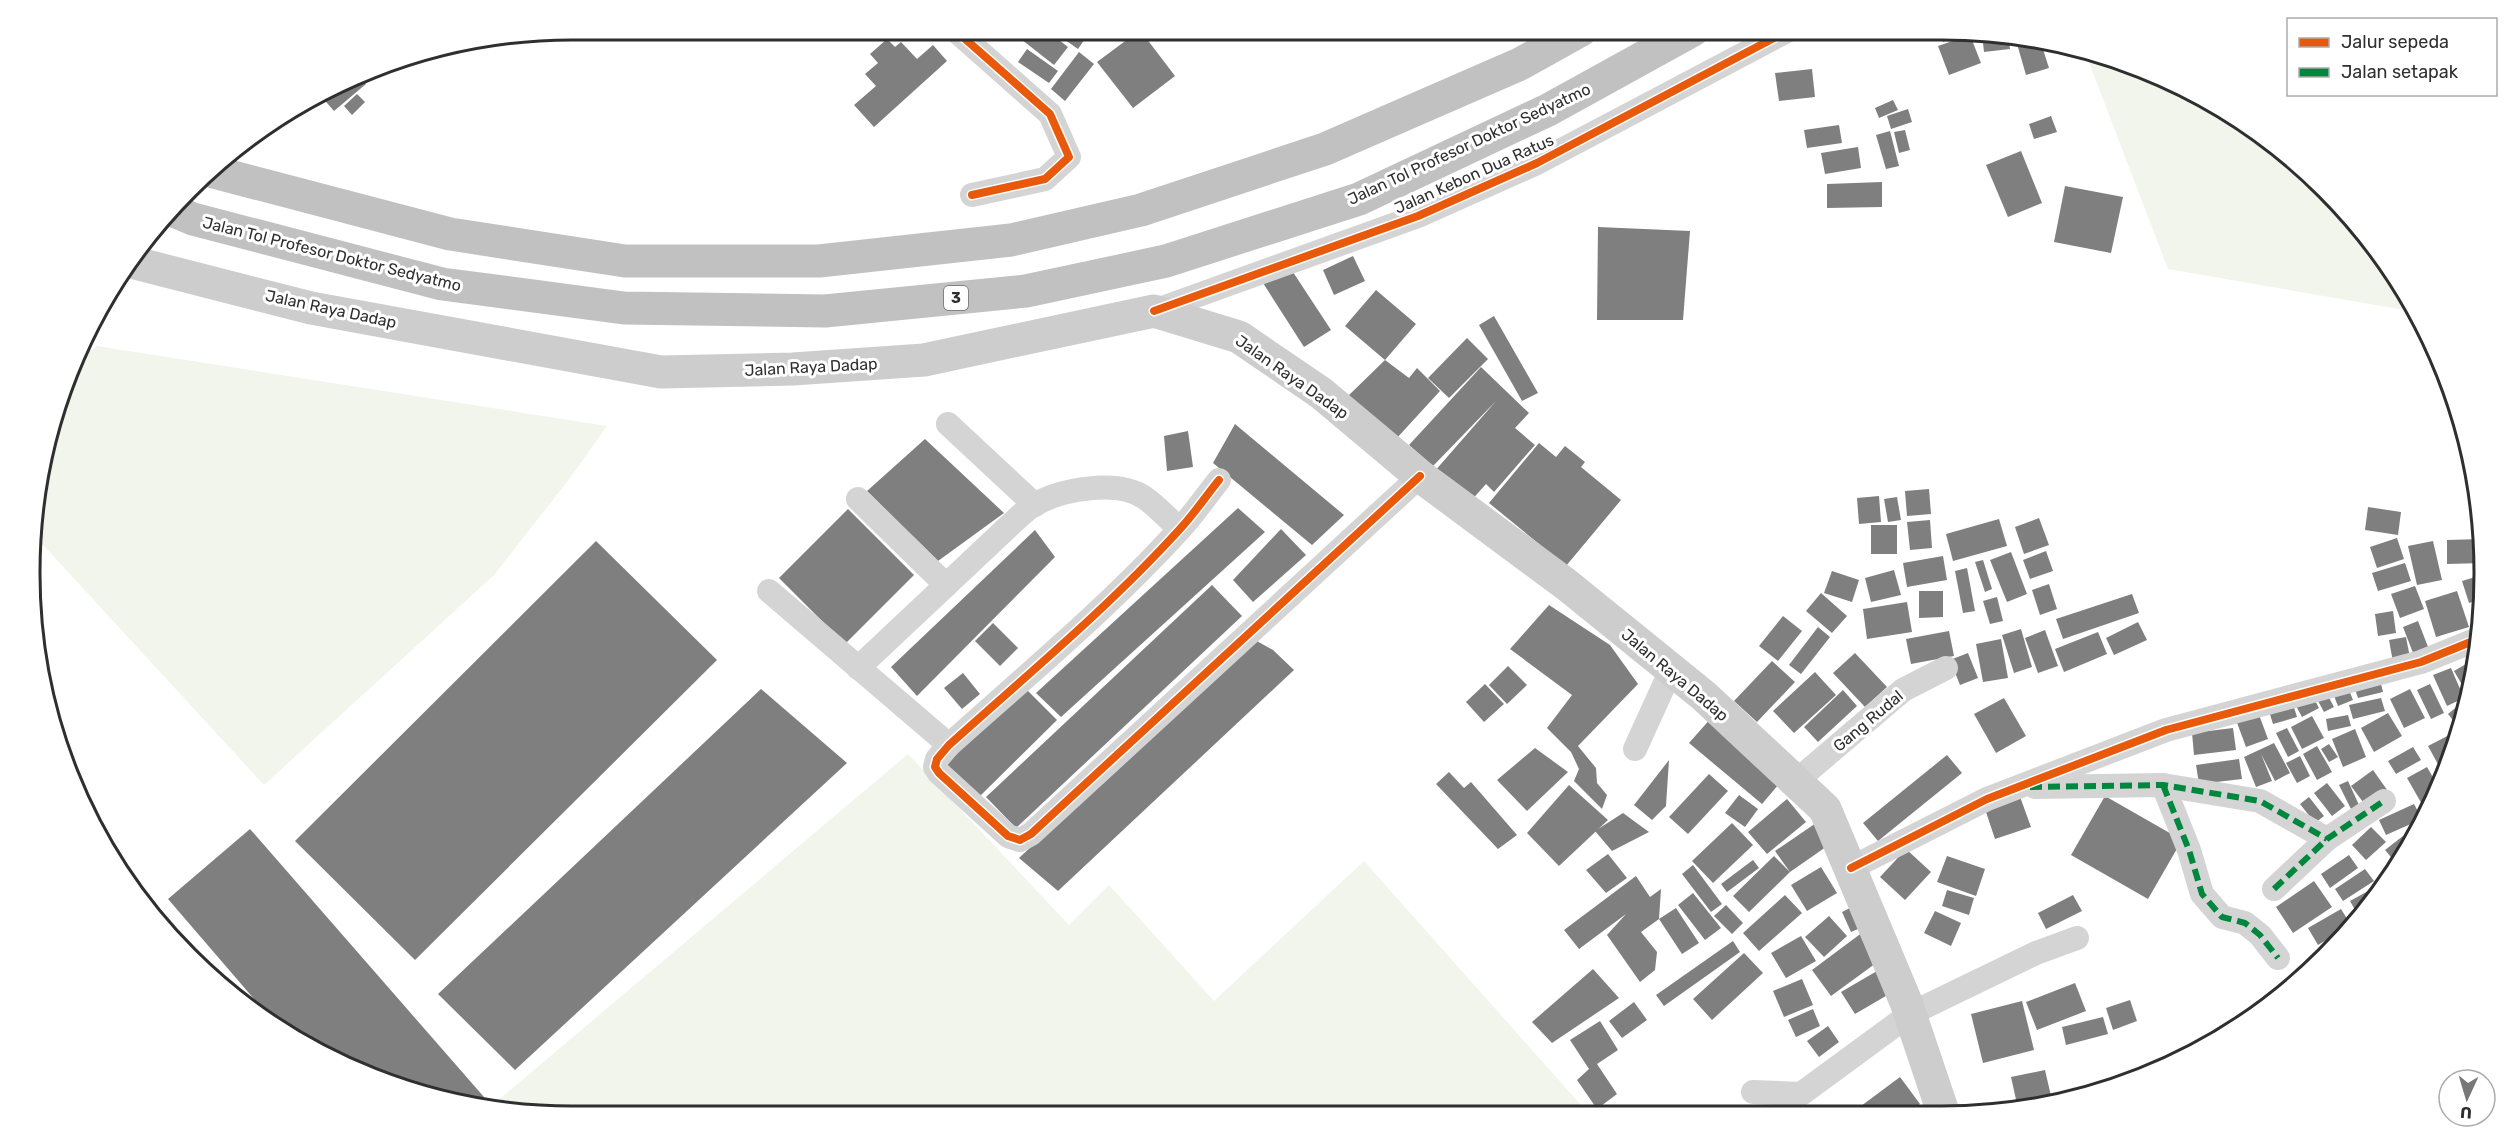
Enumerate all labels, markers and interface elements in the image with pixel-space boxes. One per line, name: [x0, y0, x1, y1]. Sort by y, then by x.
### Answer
legend: [2287, 18, 2497, 96]
text: Jalur sepeda: [2341, 31, 2449, 53]
text: Jalan setapak: [2341, 61, 2459, 83]
street label: Jalan Tol Profesor Doktor Sedyatmo: [1345, 79, 1593, 209]
street label: Jalan Kebon Dua Ratus: [1391, 130, 1557, 218]
street label: Jalan Tol Profesor Doktor Sedyatmo: [201, 213, 463, 295]
street label: Jalan Raya Dadap: [264, 286, 398, 332]
road number: 3: [944, 286, 968, 310]
street label: Jalan Raya Dadap: [1232, 331, 1352, 423]
street label: Jalan Raya Dadap: [744, 354, 878, 380]
street label: Jalan Raya Dadap: [1618, 625, 1732, 725]
street label: Gang Rudal: [1829, 686, 1907, 756]
north arrow: [2437, 1068, 2497, 1128]
text: U: [2460, 1103, 2472, 1122]

